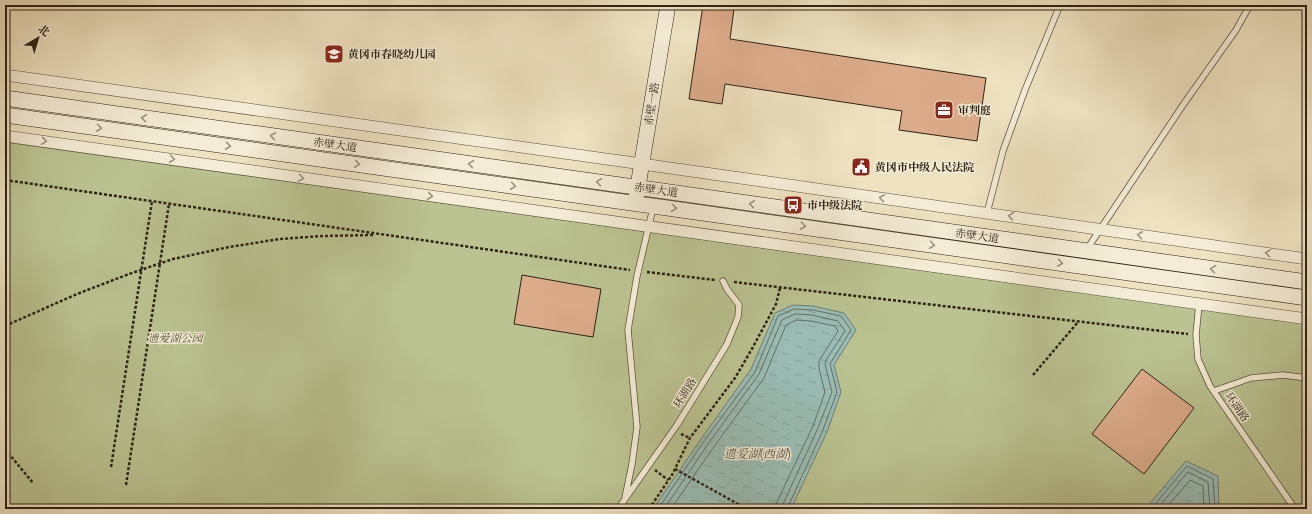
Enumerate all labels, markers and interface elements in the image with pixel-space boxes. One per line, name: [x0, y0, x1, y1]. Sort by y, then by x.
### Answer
north arrow: [18, 18, 58, 58]
text: 北: [36, 22, 52, 39]
school or university icon: 黄冈市春晓幼儿园: [323, 43, 345, 65]
place label: 黄冈市春晓幼儿园: [348, 48, 436, 61]
street label: 赤壁一路: [642, 81, 662, 127]
office icon: 审判庭: [933, 99, 955, 121]
place label: 审判庭: [958, 104, 991, 117]
one-way arrow: [141, 114, 147, 123]
one-way arrow: [96, 123, 102, 132]
one-way arrow: [270, 132, 276, 141]
one-way arrow: [41, 136, 47, 145]
street label: 赤壁大道: [312, 136, 358, 154]
one-way arrow: [225, 141, 231, 150]
one-way arrow: [169, 154, 175, 163]
public building icon: 黄冈市中级人民法院: [850, 156, 872, 178]
one-way arrow: [354, 159, 360, 168]
one-way arrow: [468, 160, 474, 169]
place label: 黄冈市中级人民法院: [875, 161, 975, 174]
one-way arrow: [298, 173, 304, 182]
one-way arrow: [596, 178, 602, 187]
one-way arrow: [510, 181, 516, 190]
street label: 赤壁大道: [633, 181, 679, 199]
one-way arrow: [427, 191, 433, 200]
bus stop icon: 市中级法院: [782, 194, 804, 216]
one-way arrow: [879, 194, 885, 203]
place label: 市中级法院: [807, 199, 863, 212]
one-way arrow: [748, 200, 755, 209]
one-way arrow: [671, 203, 677, 212]
one-way arrow: [1008, 212, 1014, 221]
one-way arrow: [800, 221, 806, 230]
street label: 赤壁大道: [954, 227, 1000, 245]
one-way arrow: [1137, 231, 1143, 240]
one-way arrow: [928, 240, 935, 249]
one-way arrow: [1265, 249, 1271, 258]
one-way arrow: [1057, 258, 1063, 267]
one-way arrow: [1210, 265, 1216, 274]
park label: 遗爱湖公园: [148, 332, 204, 345]
street label: 环湖路: [671, 376, 699, 410]
street label: 环湖路: [1222, 390, 1252, 424]
water label: 遗爱湖(西湖): [724, 447, 791, 461]

